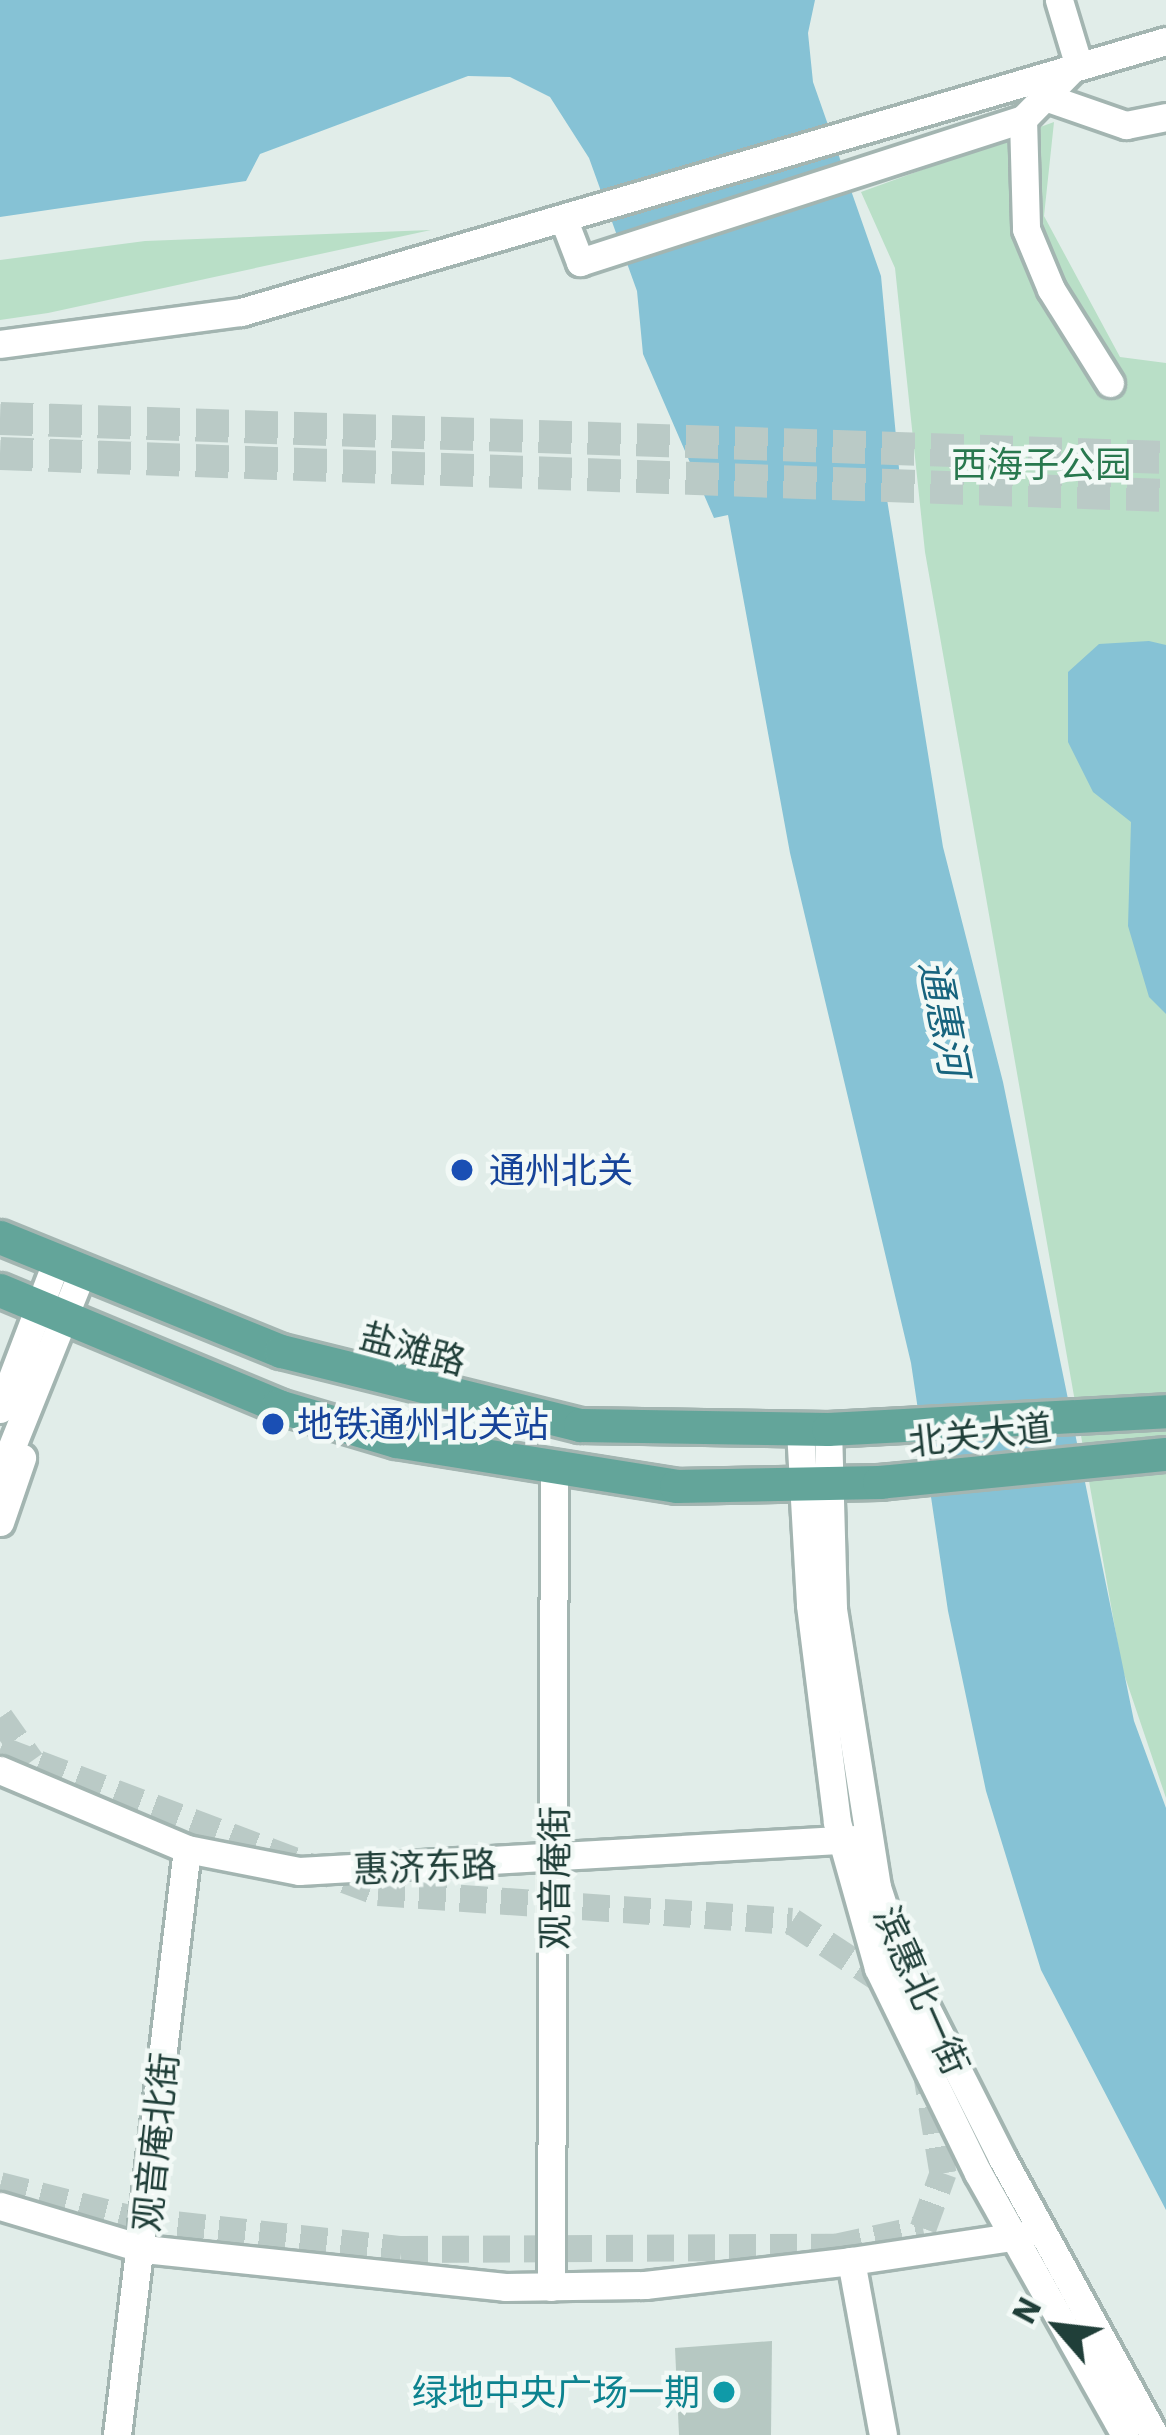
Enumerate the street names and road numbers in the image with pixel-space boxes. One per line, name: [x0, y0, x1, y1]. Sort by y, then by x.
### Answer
street label: 盐滩路: [355, 1313, 471, 1383]
street label: 北关大道: [906, 1405, 1054, 1463]
street label: 观音庵街: [532, 1806, 576, 1950]
street label: 惠济东路: [352, 1842, 498, 1890]
street label: 滨惠北一街: [866, 1899, 978, 2081]
street label: 观音庵北街: [124, 2050, 186, 2234]

